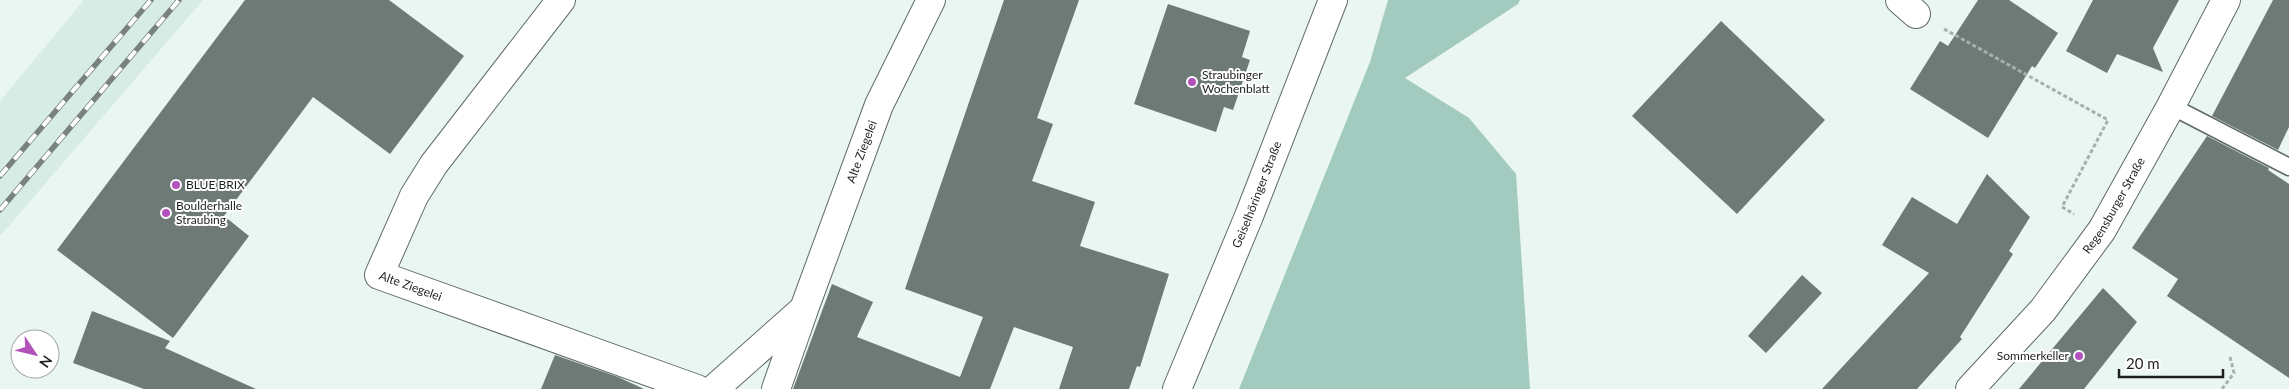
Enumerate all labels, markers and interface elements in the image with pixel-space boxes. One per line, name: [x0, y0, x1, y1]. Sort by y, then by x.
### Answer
place label: Straubinger Wochenblatt: [1202, 67, 1270, 96]
marker: Straubinger Wochenblatt: [1186, 76, 1198, 88]
street label: Alte Ziegelei: [843, 118, 880, 185]
street label: Geiselhöringer Straße: [1228, 139, 1284, 250]
street label: Regensburger Straße: [2079, 155, 2148, 256]
place label: BLUE BRIX: [186, 177, 245, 192]
marker: BLUE BRIX: [170, 179, 182, 191]
place label: Boulderhalle Straubing: [176, 198, 242, 227]
marker: Boulderhalle Straubing: [160, 207, 172, 219]
street label: Alte Ziegelei: [377, 268, 444, 304]
north arrow: [10, 329, 60, 379]
scale bar: [2119, 346, 2223, 378]
place label: Sommerkeller: [1997, 348, 2070, 363]
marker: Sommerkeller: [2073, 350, 2085, 362]
text: N: [36, 352, 56, 371]
text: 20 m: [2126, 354, 2160, 372]

